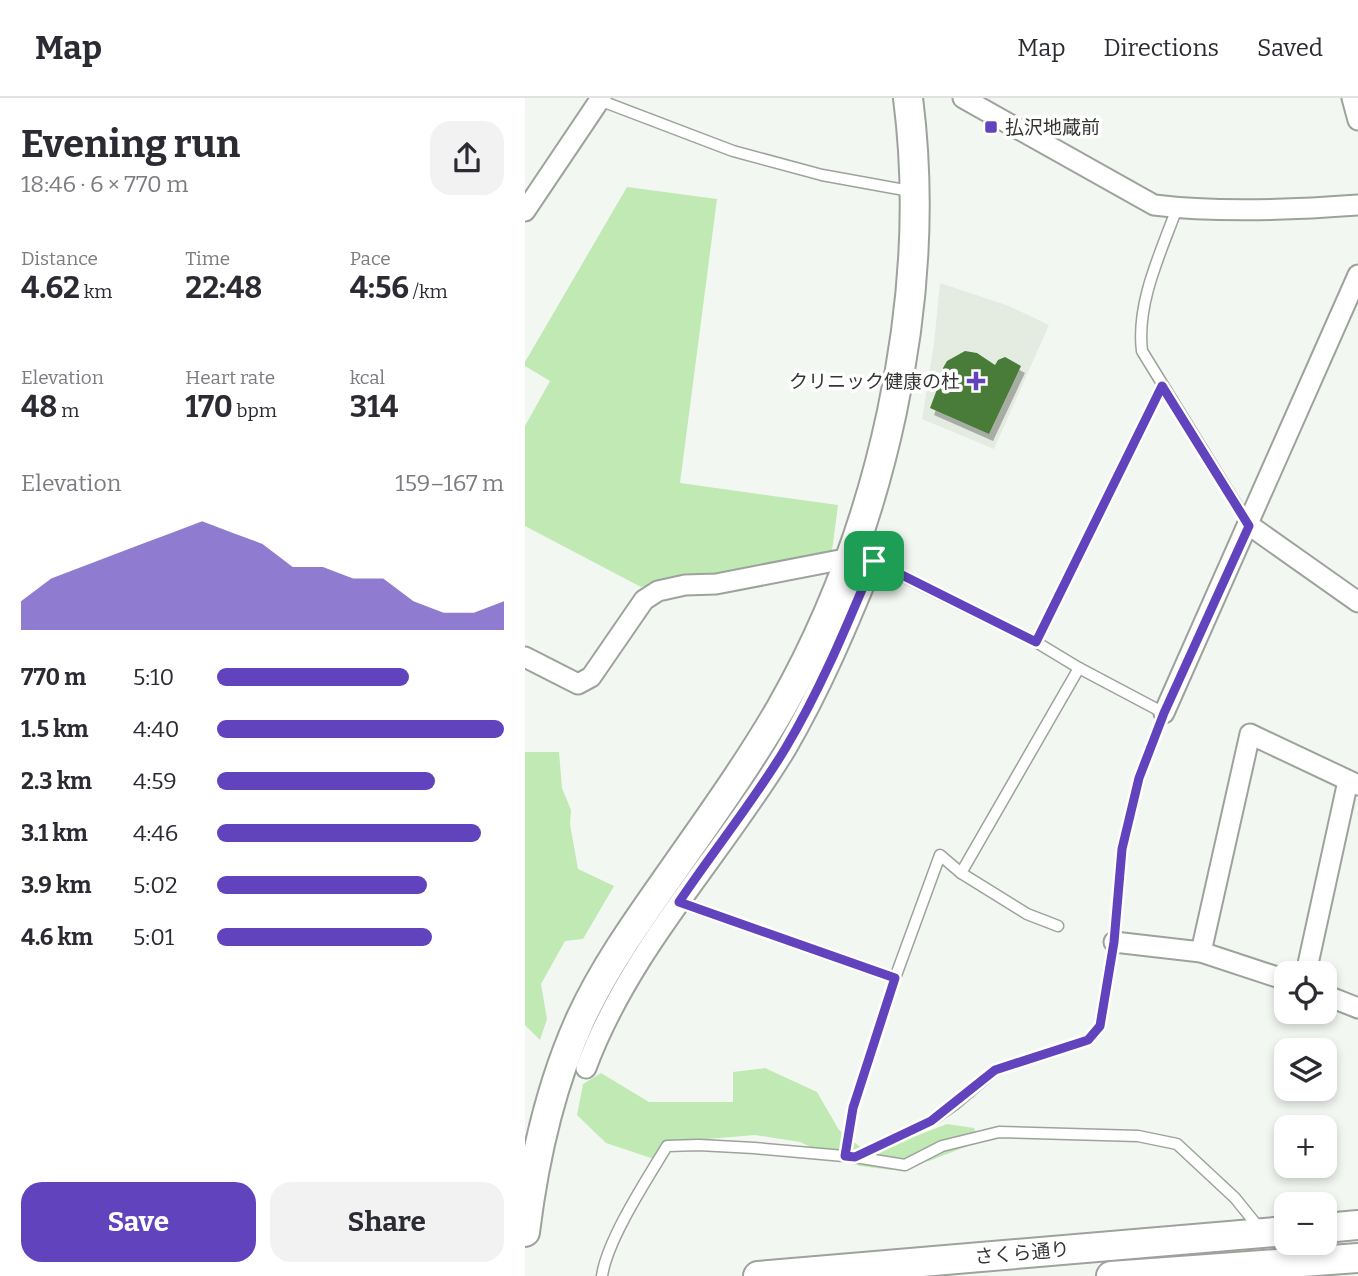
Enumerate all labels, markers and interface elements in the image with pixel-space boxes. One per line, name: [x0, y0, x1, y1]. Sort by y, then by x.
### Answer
text: Map: [35, 28, 102, 68]
text: Map: [1017, 34, 1066, 62]
text: Directions: [1104, 34, 1219, 62]
text: Saved: [1257, 34, 1323, 62]
place label: 払沢地蔵前: [1005, 116, 1100, 139]
marker: 払沢地蔵前: [983, 119, 999, 135]
text: Evening run: [21, 121, 240, 167]
button: share: [430, 121, 504, 195]
text: 18:46 · 6 × 770 m: [21, 170, 188, 198]
text: Distance: [21, 247, 98, 270]
text: Time: [185, 247, 230, 270]
text: Pace: [350, 247, 391, 270]
text: 4.62: [21, 270, 80, 306]
text: 22:48: [185, 270, 262, 306]
text: 4:56: [350, 270, 409, 306]
text: km: [80, 280, 112, 303]
text: /km: [409, 280, 448, 303]
text: Elevation: [21, 366, 104, 389]
text: Heart rate: [185, 366, 275, 389]
text: kcal: [350, 366, 385, 389]
place label: クリニック健康の杜: [789, 370, 960, 393]
marker: クリニック健康の杜: [966, 371, 986, 391]
text: 48: [21, 389, 57, 425]
text: 170: [185, 389, 233, 425]
text: 314: [350, 389, 398, 425]
text: m: [57, 399, 79, 422]
text: bpm: [233, 399, 277, 422]
text: Elevation: [21, 469, 121, 497]
text: 159–167 m: [395, 469, 504, 497]
pin: [844, 531, 904, 591]
icon: arrive: [855, 542, 893, 580]
text: 770 m: [21, 663, 86, 691]
text: 5:10: [133, 663, 174, 691]
text: 1.5 km: [21, 715, 88, 743]
text: 4:40: [133, 715, 179, 743]
text: 2.3 km: [21, 767, 92, 795]
text: 4:59: [133, 767, 177, 795]
text: 3.1 km: [21, 819, 88, 847]
text: 4:46: [133, 819, 178, 847]
text: 3.9 km: [21, 871, 91, 899]
text: 5:02: [133, 871, 177, 899]
text: 4.6 km: [21, 923, 93, 951]
text: 5:01: [133, 923, 174, 951]
map controls: [1274, 961, 1337, 1255]
button: locate: [1274, 961, 1337, 1024]
button: layers: [1274, 1038, 1337, 1101]
button: +: [1274, 1115, 1337, 1178]
button: Save: [21, 1182, 256, 1262]
button: Share: [270, 1182, 504, 1262]
button: −: [1274, 1192, 1337, 1255]
street label: さくら通り: [974, 1237, 1070, 1269]

